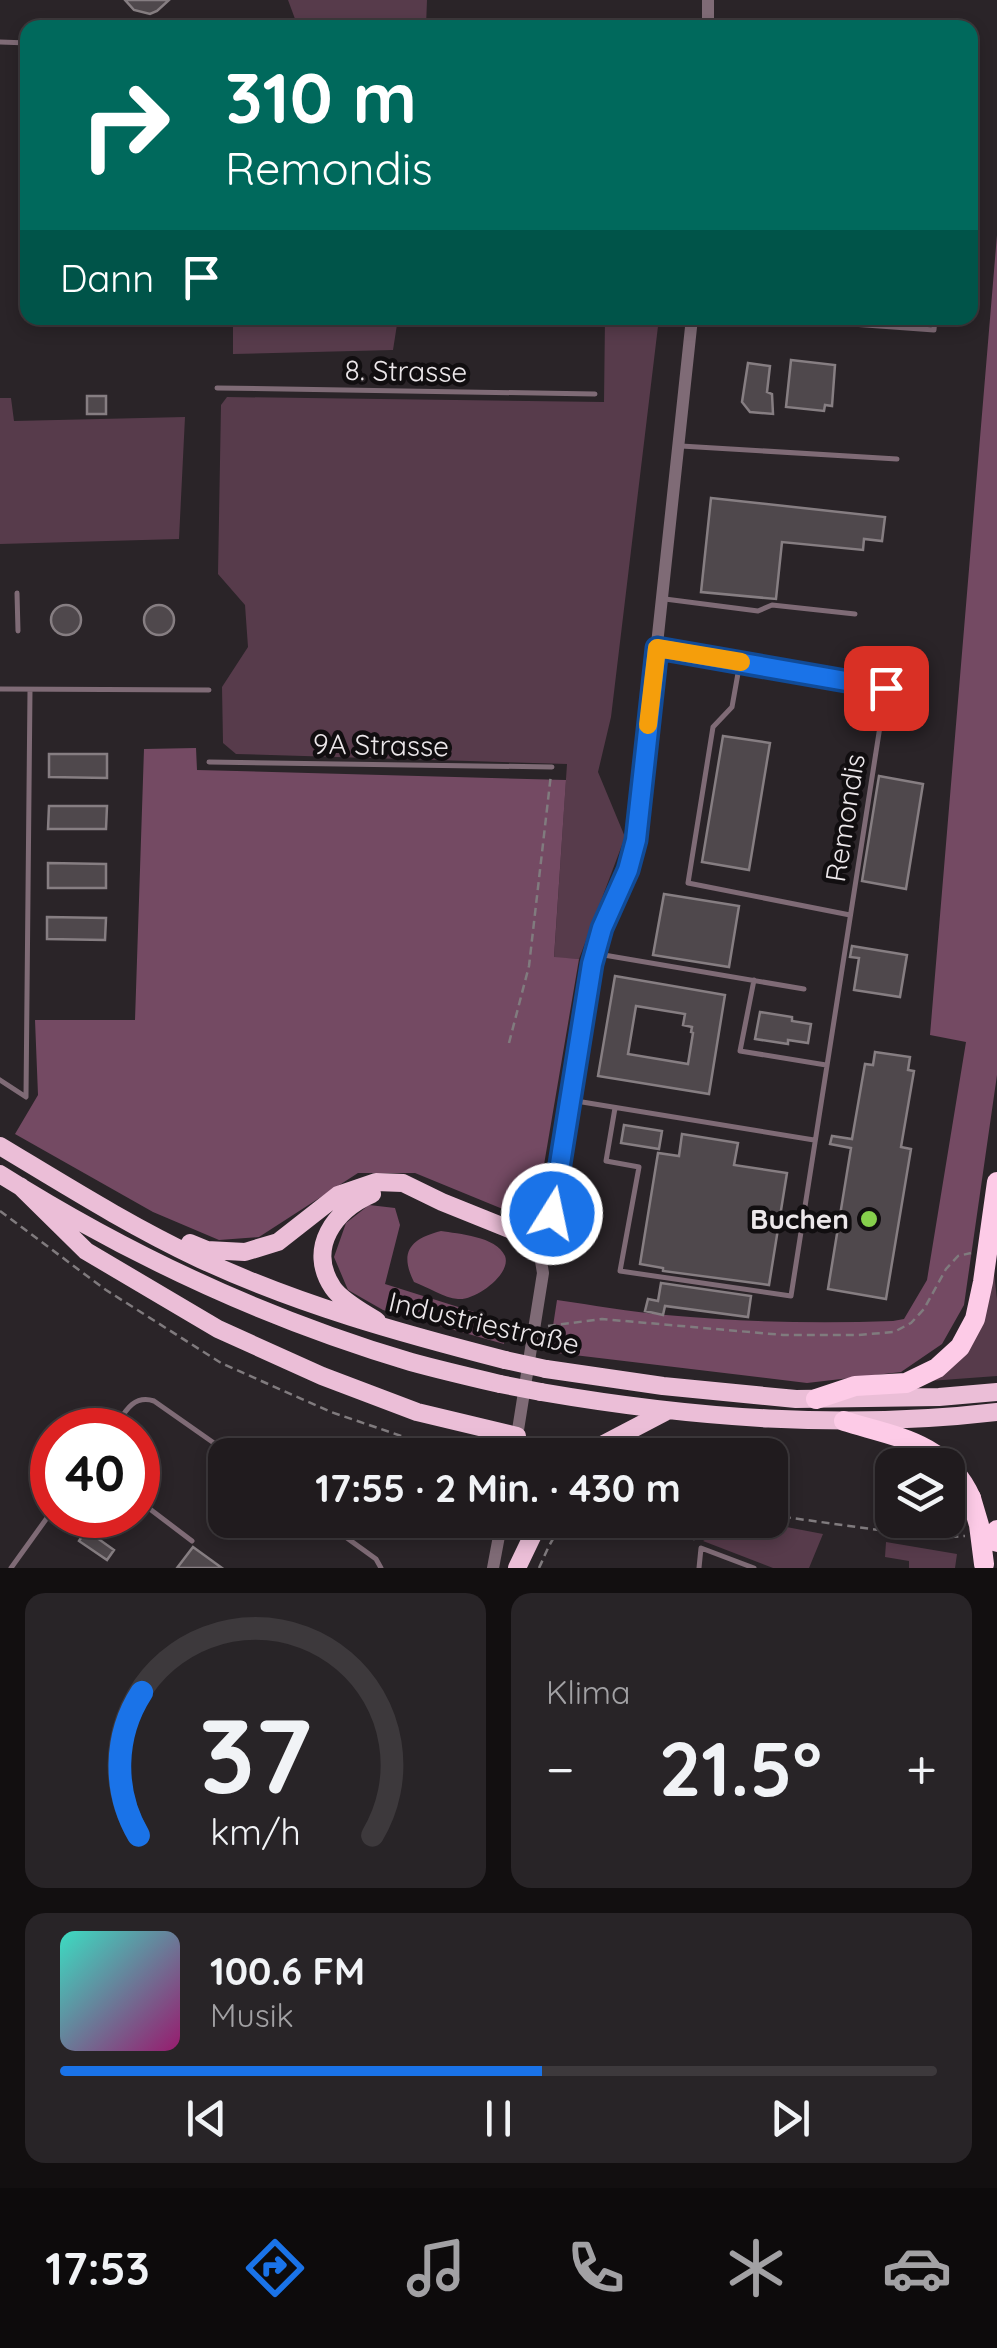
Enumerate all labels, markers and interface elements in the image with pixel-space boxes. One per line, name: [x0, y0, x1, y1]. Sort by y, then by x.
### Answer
text: 310 m: [225, 53, 417, 141]
icon: right: [60, 60, 190, 190]
text: Remondis: [225, 140, 433, 196]
icon: arrive: [174, 250, 229, 305]
text: Dann: [60, 254, 154, 302]
street label: 8. Strasse: [344, 352, 468, 389]
pin: [844, 646, 929, 731]
icon: arrive: [859, 661, 914, 716]
street label: 9A Strasse: [313, 726, 449, 763]
street label: Remondis: [817, 751, 872, 884]
position arrow: [500, 1162, 604, 1266]
place label: Buchen: [750, 1201, 849, 1236]
marker: Buchen: [858, 1208, 880, 1230]
street label: Industriestraße: [385, 1284, 583, 1361]
speed limit sign: 40: [30, 1408, 160, 1538]
map controls: [875, 1448, 965, 1538]
button: layers: [875, 1448, 965, 1538]
text: 17:55 · 2 Min. · 430 m: [315, 1464, 681, 1512]
text: Klima: [546, 1672, 630, 1712]
text: 37: [199, 1689, 312, 1819]
text: 21.5°: [659, 1721, 822, 1815]
text: −: [546, 1734, 575, 1803]
text: +: [906, 1734, 937, 1803]
text: km/h: [210, 1809, 301, 1854]
text: 100.6 FM: [210, 1947, 365, 1995]
text: Musik: [210, 1995, 294, 2035]
icon: previous: [179, 2091, 234, 2146]
icon: pause: [471, 2091, 526, 2146]
icon: next: [763, 2091, 818, 2146]
icon: directions: [240, 2233, 310, 2303]
icon: music: [401, 2233, 471, 2303]
icon: phone: [561, 2233, 631, 2303]
icon: climate: [721, 2233, 791, 2303]
icon: car: [882, 2233, 952, 2303]
text: 17:53: [45, 2240, 150, 2296]

